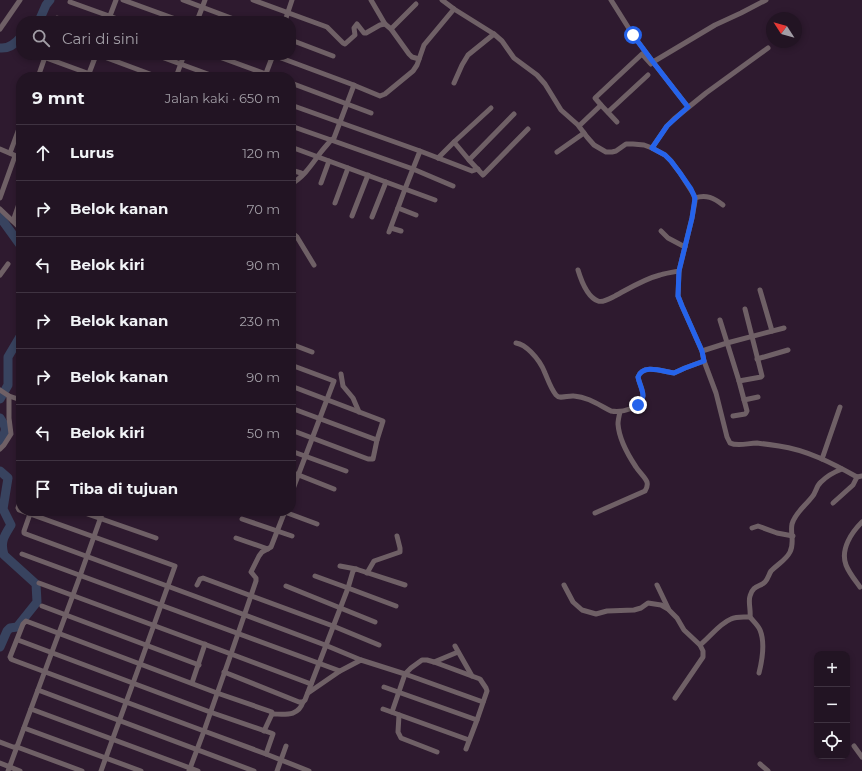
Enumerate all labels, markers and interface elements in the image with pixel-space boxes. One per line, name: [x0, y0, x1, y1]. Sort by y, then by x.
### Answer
north arrow: [766, 12, 802, 48]
search box: [16, 16, 296, 60]
route start: [624, 26, 642, 44]
icon: search: [30, 27, 52, 49]
text: Cari di sini: [62, 29, 139, 48]
text: 9 mnt: [32, 88, 85, 108]
text: Jalan kaki · 650 m: [165, 90, 280, 106]
icon: ahead: [32, 142, 54, 164]
text: Lurus: [70, 143, 114, 162]
text: 120 m: [242, 145, 280, 161]
icon: right: [32, 198, 54, 220]
text: Belok kanan: [70, 199, 168, 218]
text: 70 m: [247, 201, 280, 217]
icon: left: [32, 254, 54, 276]
text: Belok kiri: [70, 255, 145, 274]
text: 90 m: [246, 257, 280, 273]
icon: right: [32, 310, 54, 332]
text: Belok kanan: [70, 311, 168, 330]
text: 230 m: [239, 313, 280, 329]
icon: right: [32, 366, 54, 388]
text: Belok kanan: [70, 367, 168, 386]
text: 90 m: [246, 369, 280, 385]
route end: [629, 396, 647, 414]
icon: left: [32, 422, 54, 444]
text: Belok kiri: [70, 423, 145, 442]
text: 50 m: [247, 425, 280, 441]
icon: arrive: [32, 478, 54, 500]
text: Tiba di tujuan: [70, 479, 178, 498]
map controls: [814, 651, 850, 759]
button: +: [814, 651, 850, 687]
button: −: [814, 687, 850, 723]
button: locate: [814, 723, 850, 759]

